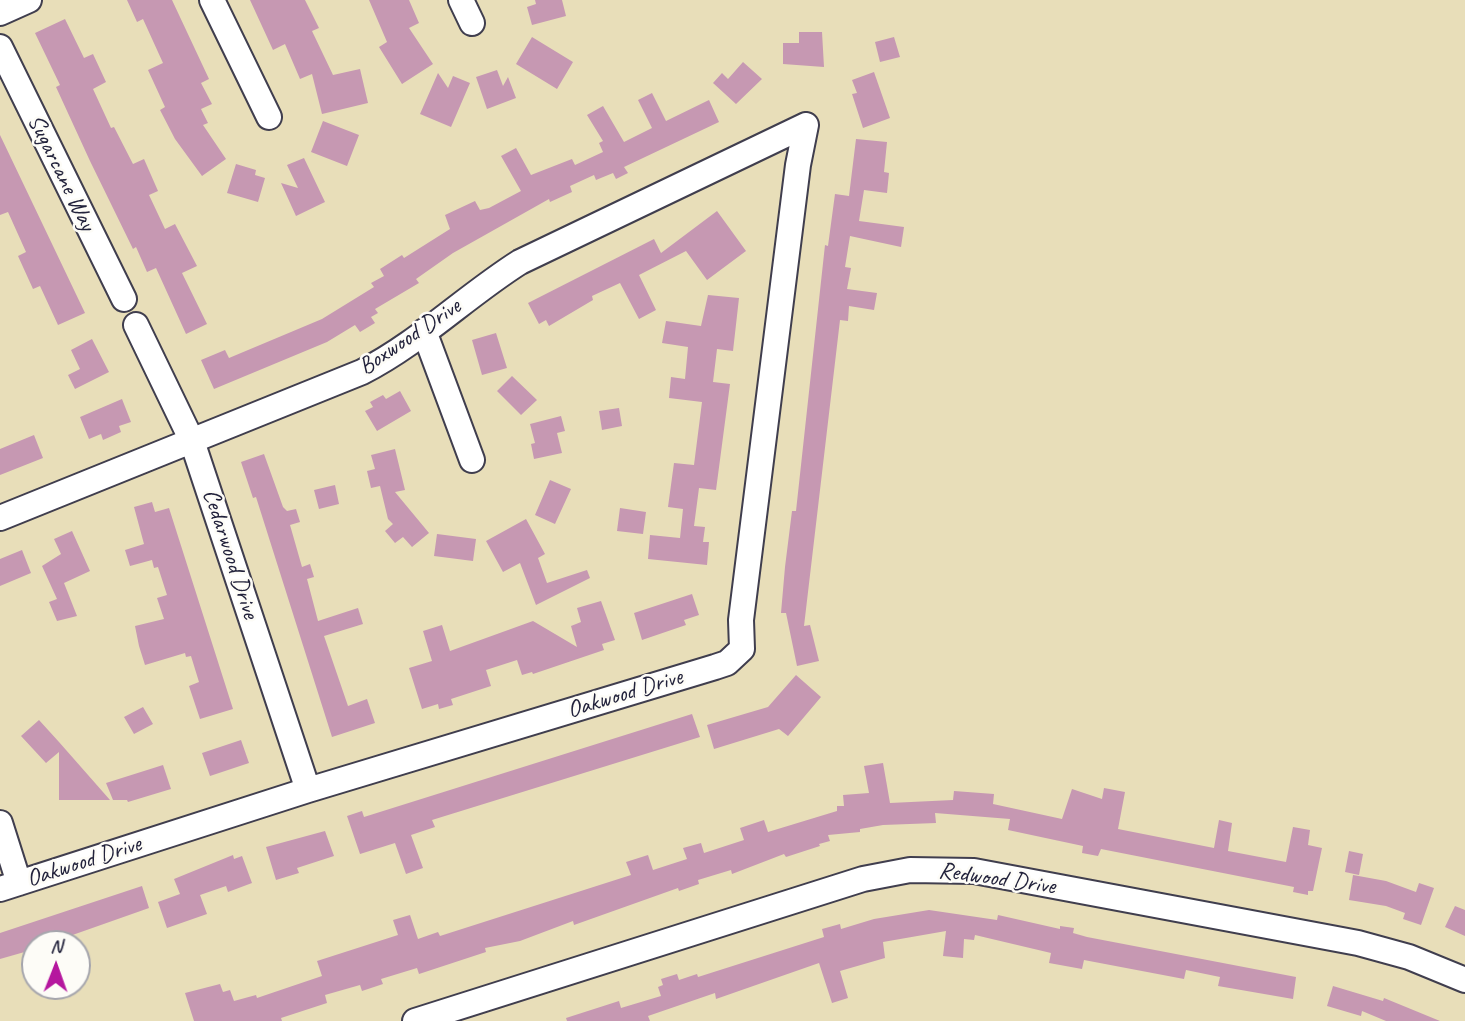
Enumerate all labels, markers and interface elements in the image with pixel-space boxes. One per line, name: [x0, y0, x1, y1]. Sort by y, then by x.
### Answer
street label: Sugarcane Way: [21, 110, 101, 236]
street label: Boxwood Drive: [353, 292, 467, 382]
street label: Cedarwood Drive: [196, 486, 264, 622]
street label: Oakwood Drive: [564, 663, 686, 725]
street label: Oakwood Drive: [23, 830, 145, 894]
street label: Redwood Drive: [937, 857, 1057, 901]
north arrow: [21, 930, 91, 1000]
text: N: [50, 934, 62, 958]

